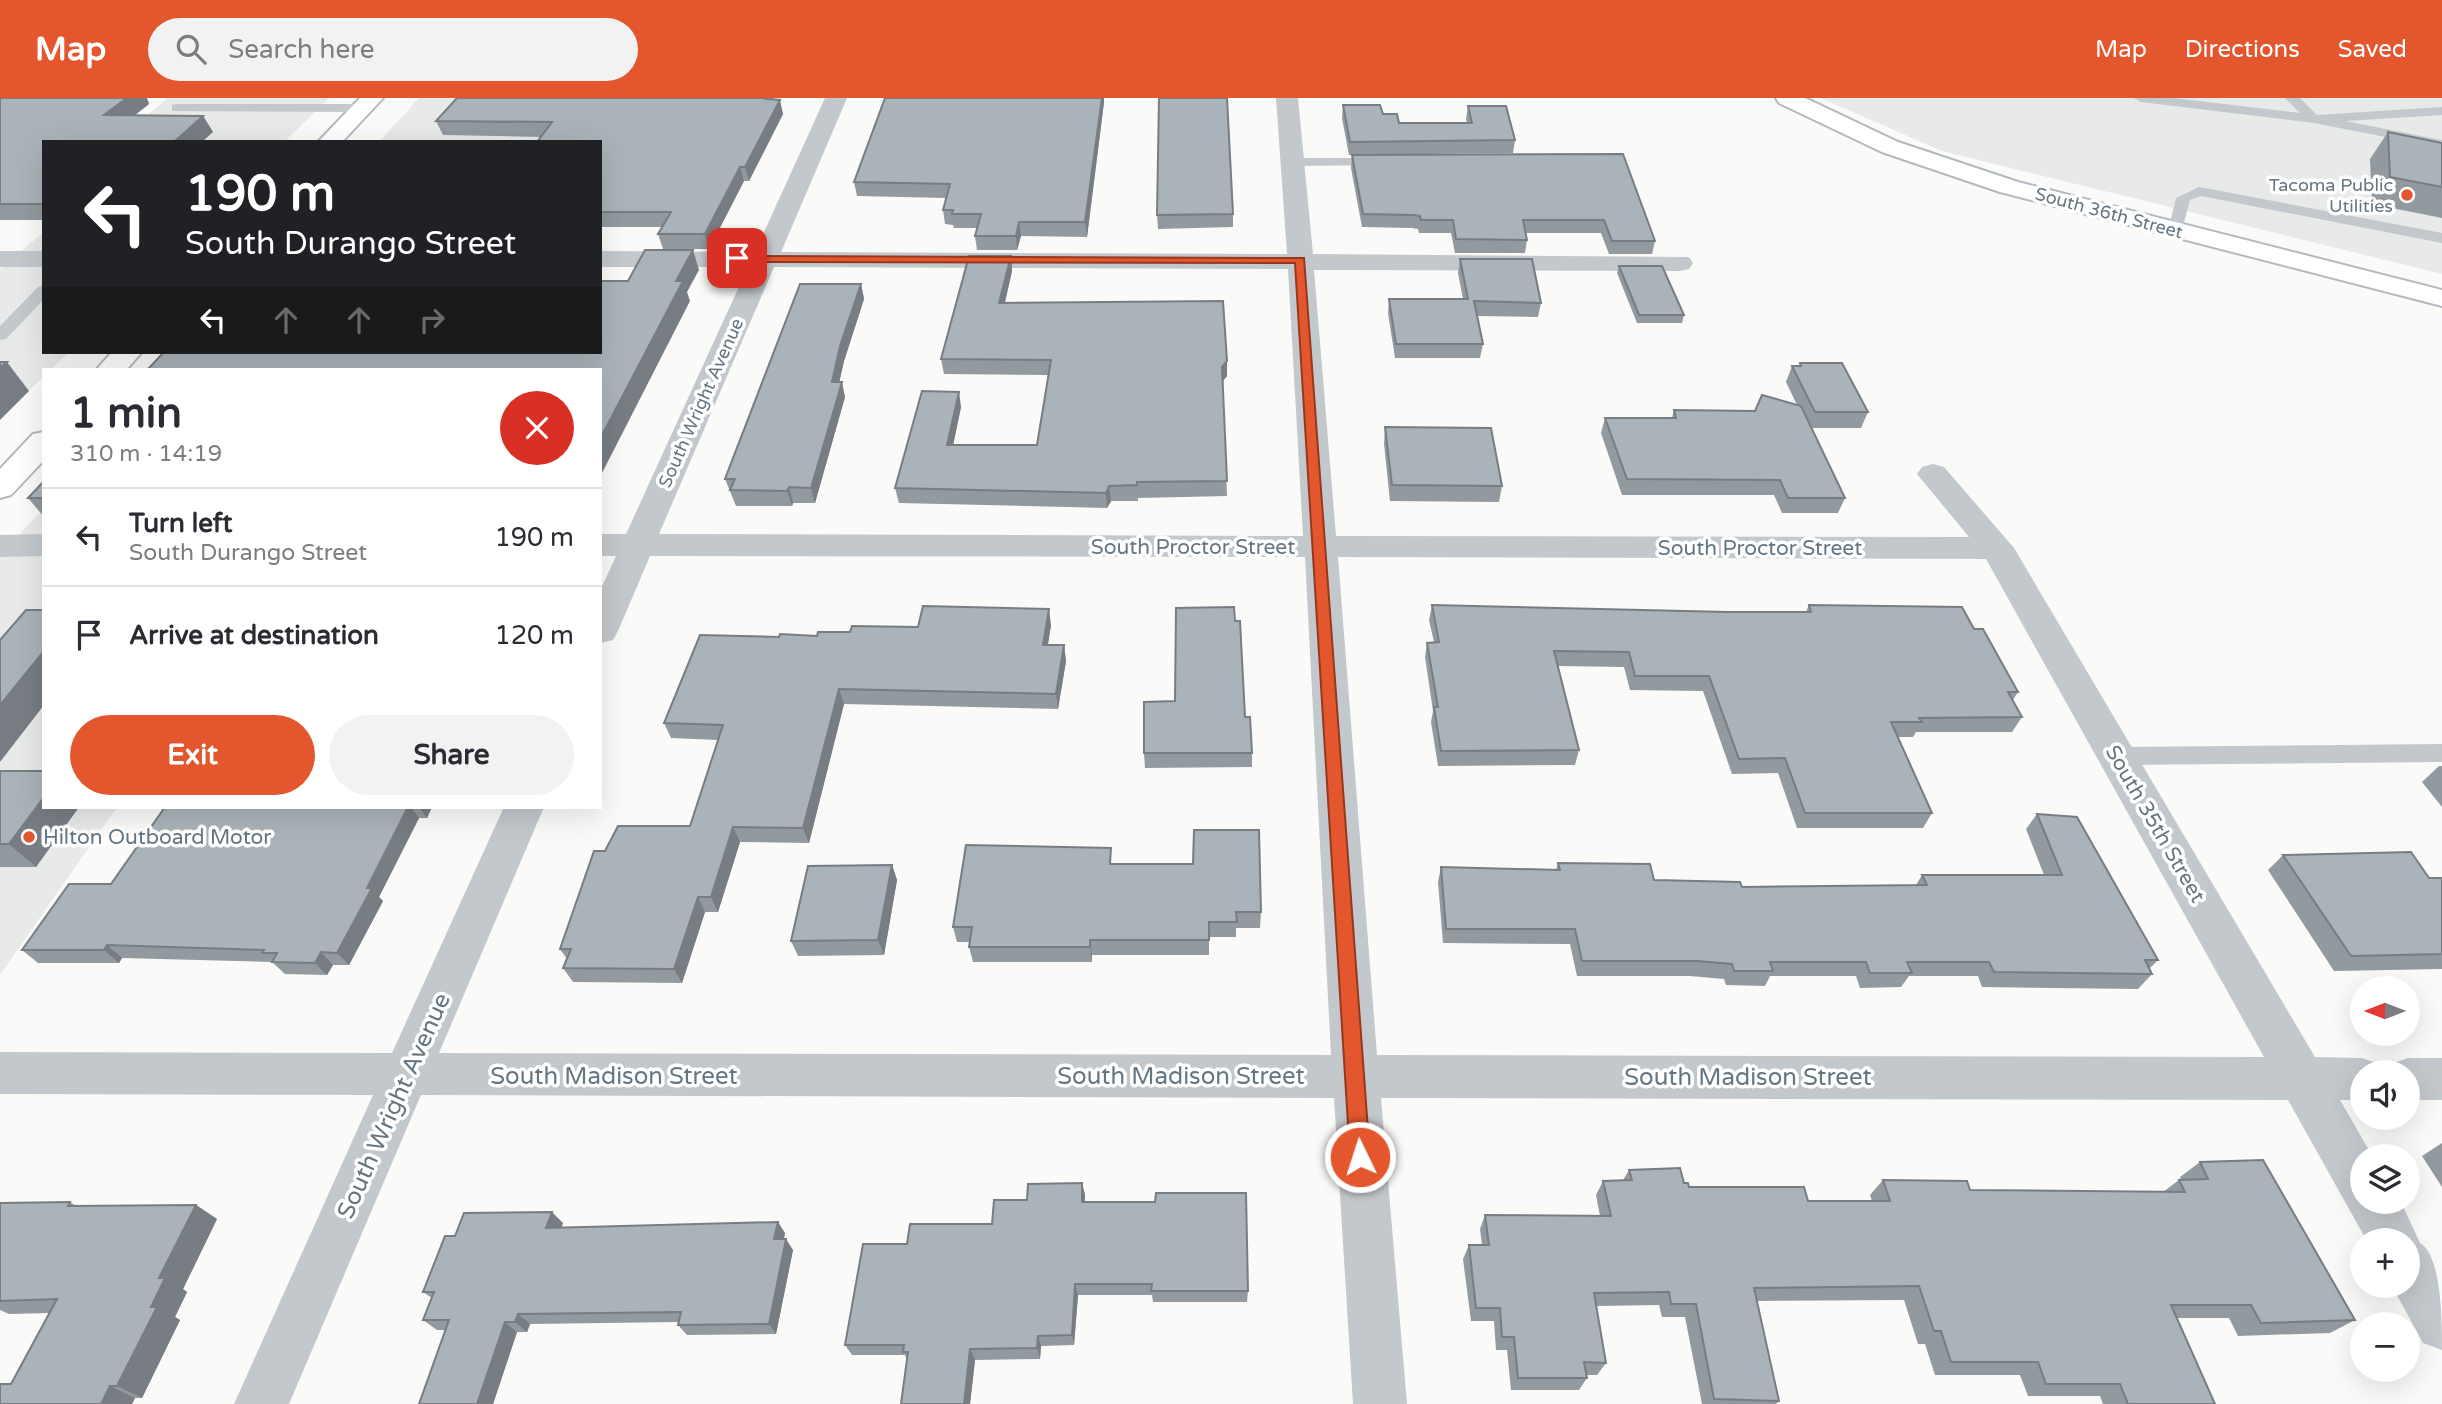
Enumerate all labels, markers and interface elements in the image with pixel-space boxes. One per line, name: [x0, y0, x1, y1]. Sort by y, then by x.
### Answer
search box: [148, 18, 638, 81]
text: Map: [35, 30, 106, 69]
icon: search: [172, 30, 210, 68]
text: Search here: [228, 34, 374, 65]
text: Map: [2095, 35, 2147, 64]
text: Directions: [2185, 35, 2300, 64]
text: Saved: [2338, 35, 2407, 64]
text: 190 m: [185, 165, 335, 224]
icon: left: [70, 168, 161, 259]
place label: Tacoma Public Utilities: [2269, 174, 2393, 217]
street label: South 36th Street: [2033, 183, 2185, 243]
marker: Tacoma Public Utilities: [2399, 187, 2415, 203]
text: South Durango Street: [185, 225, 516, 263]
pin: [707, 228, 767, 288]
icon: arrive: [718, 239, 756, 277]
icon: left: [194, 301, 232, 339]
icon: ahead: [267, 301, 305, 339]
icon: ahead: [340, 301, 378, 339]
icon: right: [413, 301, 451, 339]
street label: South Wright Avenue: [654, 315, 748, 491]
text: 1 min: [70, 388, 182, 439]
button: close: [500, 391, 574, 465]
text: 310 m · 14:19: [70, 440, 222, 468]
text: Turn left: [129, 508, 232, 539]
icon: left: [70, 518, 108, 556]
text: 190 m: [494, 522, 574, 553]
street label: South Proctor Street: [1091, 535, 1295, 560]
street label: South Proctor Street: [1658, 536, 1862, 561]
text: South Durango Street: [129, 539, 367, 567]
icon: arrive: [70, 616, 108, 654]
text: Arrive at destination: [129, 620, 379, 651]
text: 120 m: [494, 620, 574, 651]
button: Exit: [70, 715, 315, 795]
button: Share: [329, 715, 574, 795]
street label: South 35th Street: [2100, 741, 2210, 907]
place label: Hilton Outboard Motor: [43, 825, 271, 850]
marker: Hilton Outboard Motor: [21, 829, 37, 845]
north arrow: [2350, 976, 2420, 1046]
map controls: [2350, 976, 2420, 1382]
street label: South Wright Avenue: [331, 989, 457, 1223]
button: sound: [2350, 1060, 2420, 1130]
street label: South Madison Street: [490, 1062, 738, 1091]
street label: South Madison Street: [1057, 1062, 1305, 1091]
street label: South Madison Street: [1624, 1063, 1872, 1092]
position arrow: [1323, 1120, 1397, 1194]
button: layers: [2350, 1144, 2420, 1214]
button: +: [2350, 1228, 2420, 1298]
button: −: [2350, 1312, 2420, 1382]

